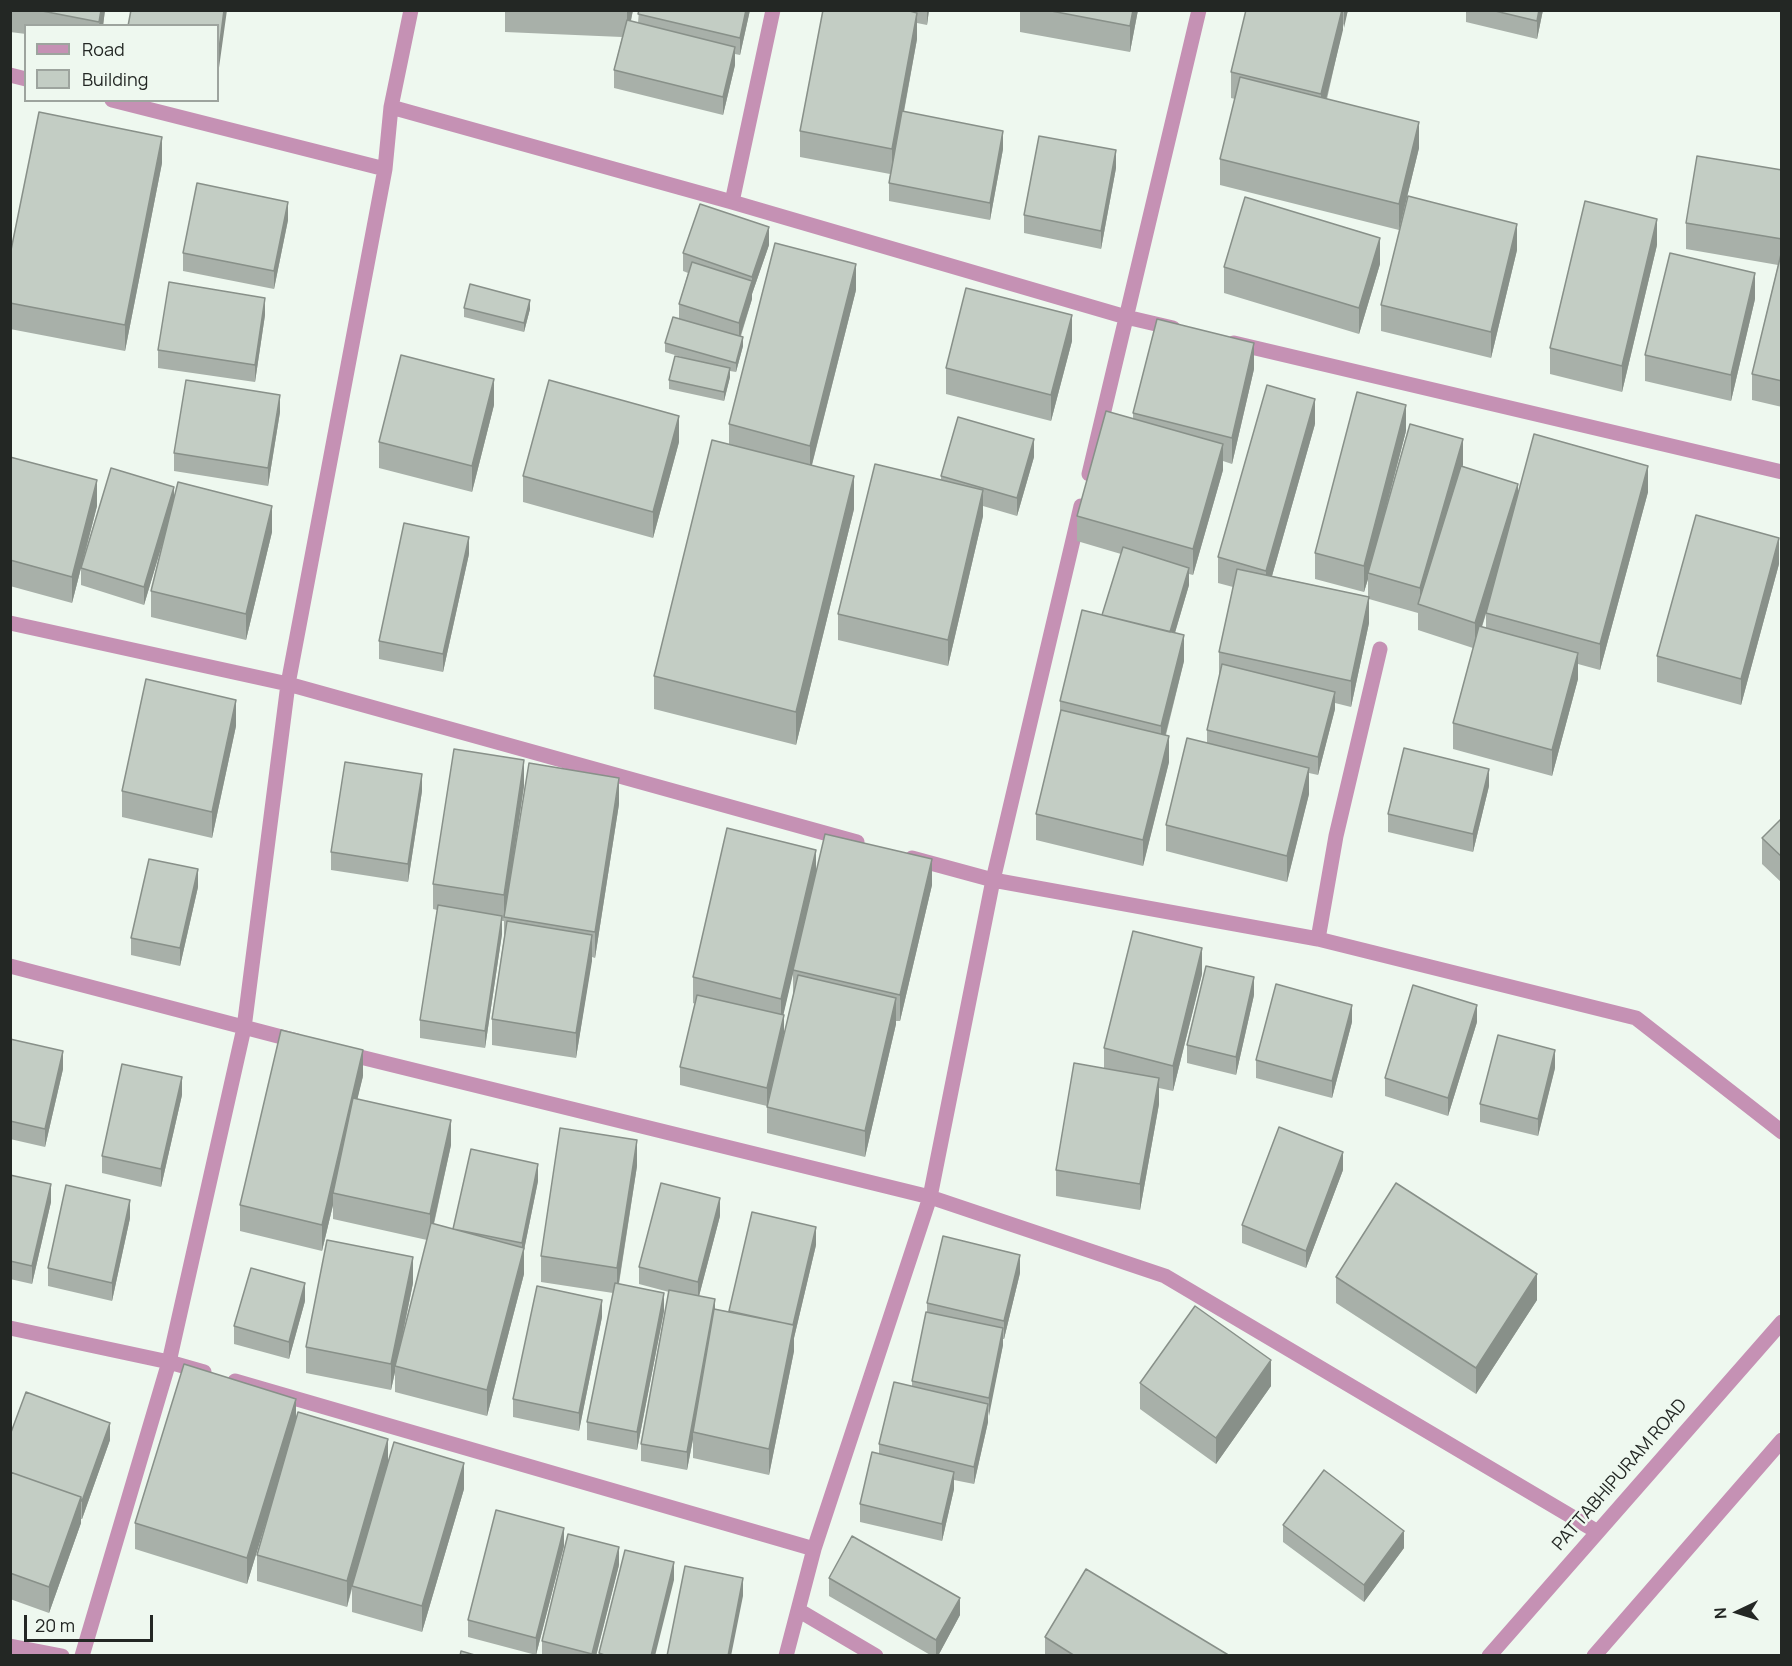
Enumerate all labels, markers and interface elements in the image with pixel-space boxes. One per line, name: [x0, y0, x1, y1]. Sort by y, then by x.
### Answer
legend: [24, 24, 219, 102]
text: Road: [82, 37, 125, 61]
text: Building: [82, 67, 148, 91]
street label: PATTABHIPURAM ROAD: [1548, 1395, 1692, 1555]
north arrow: [1708, 1582, 1768, 1642]
scale bar: [27, 1603, 156, 1641]
text: N: [1709, 1607, 1731, 1620]
text: 20 m: [35, 1613, 75, 1637]

